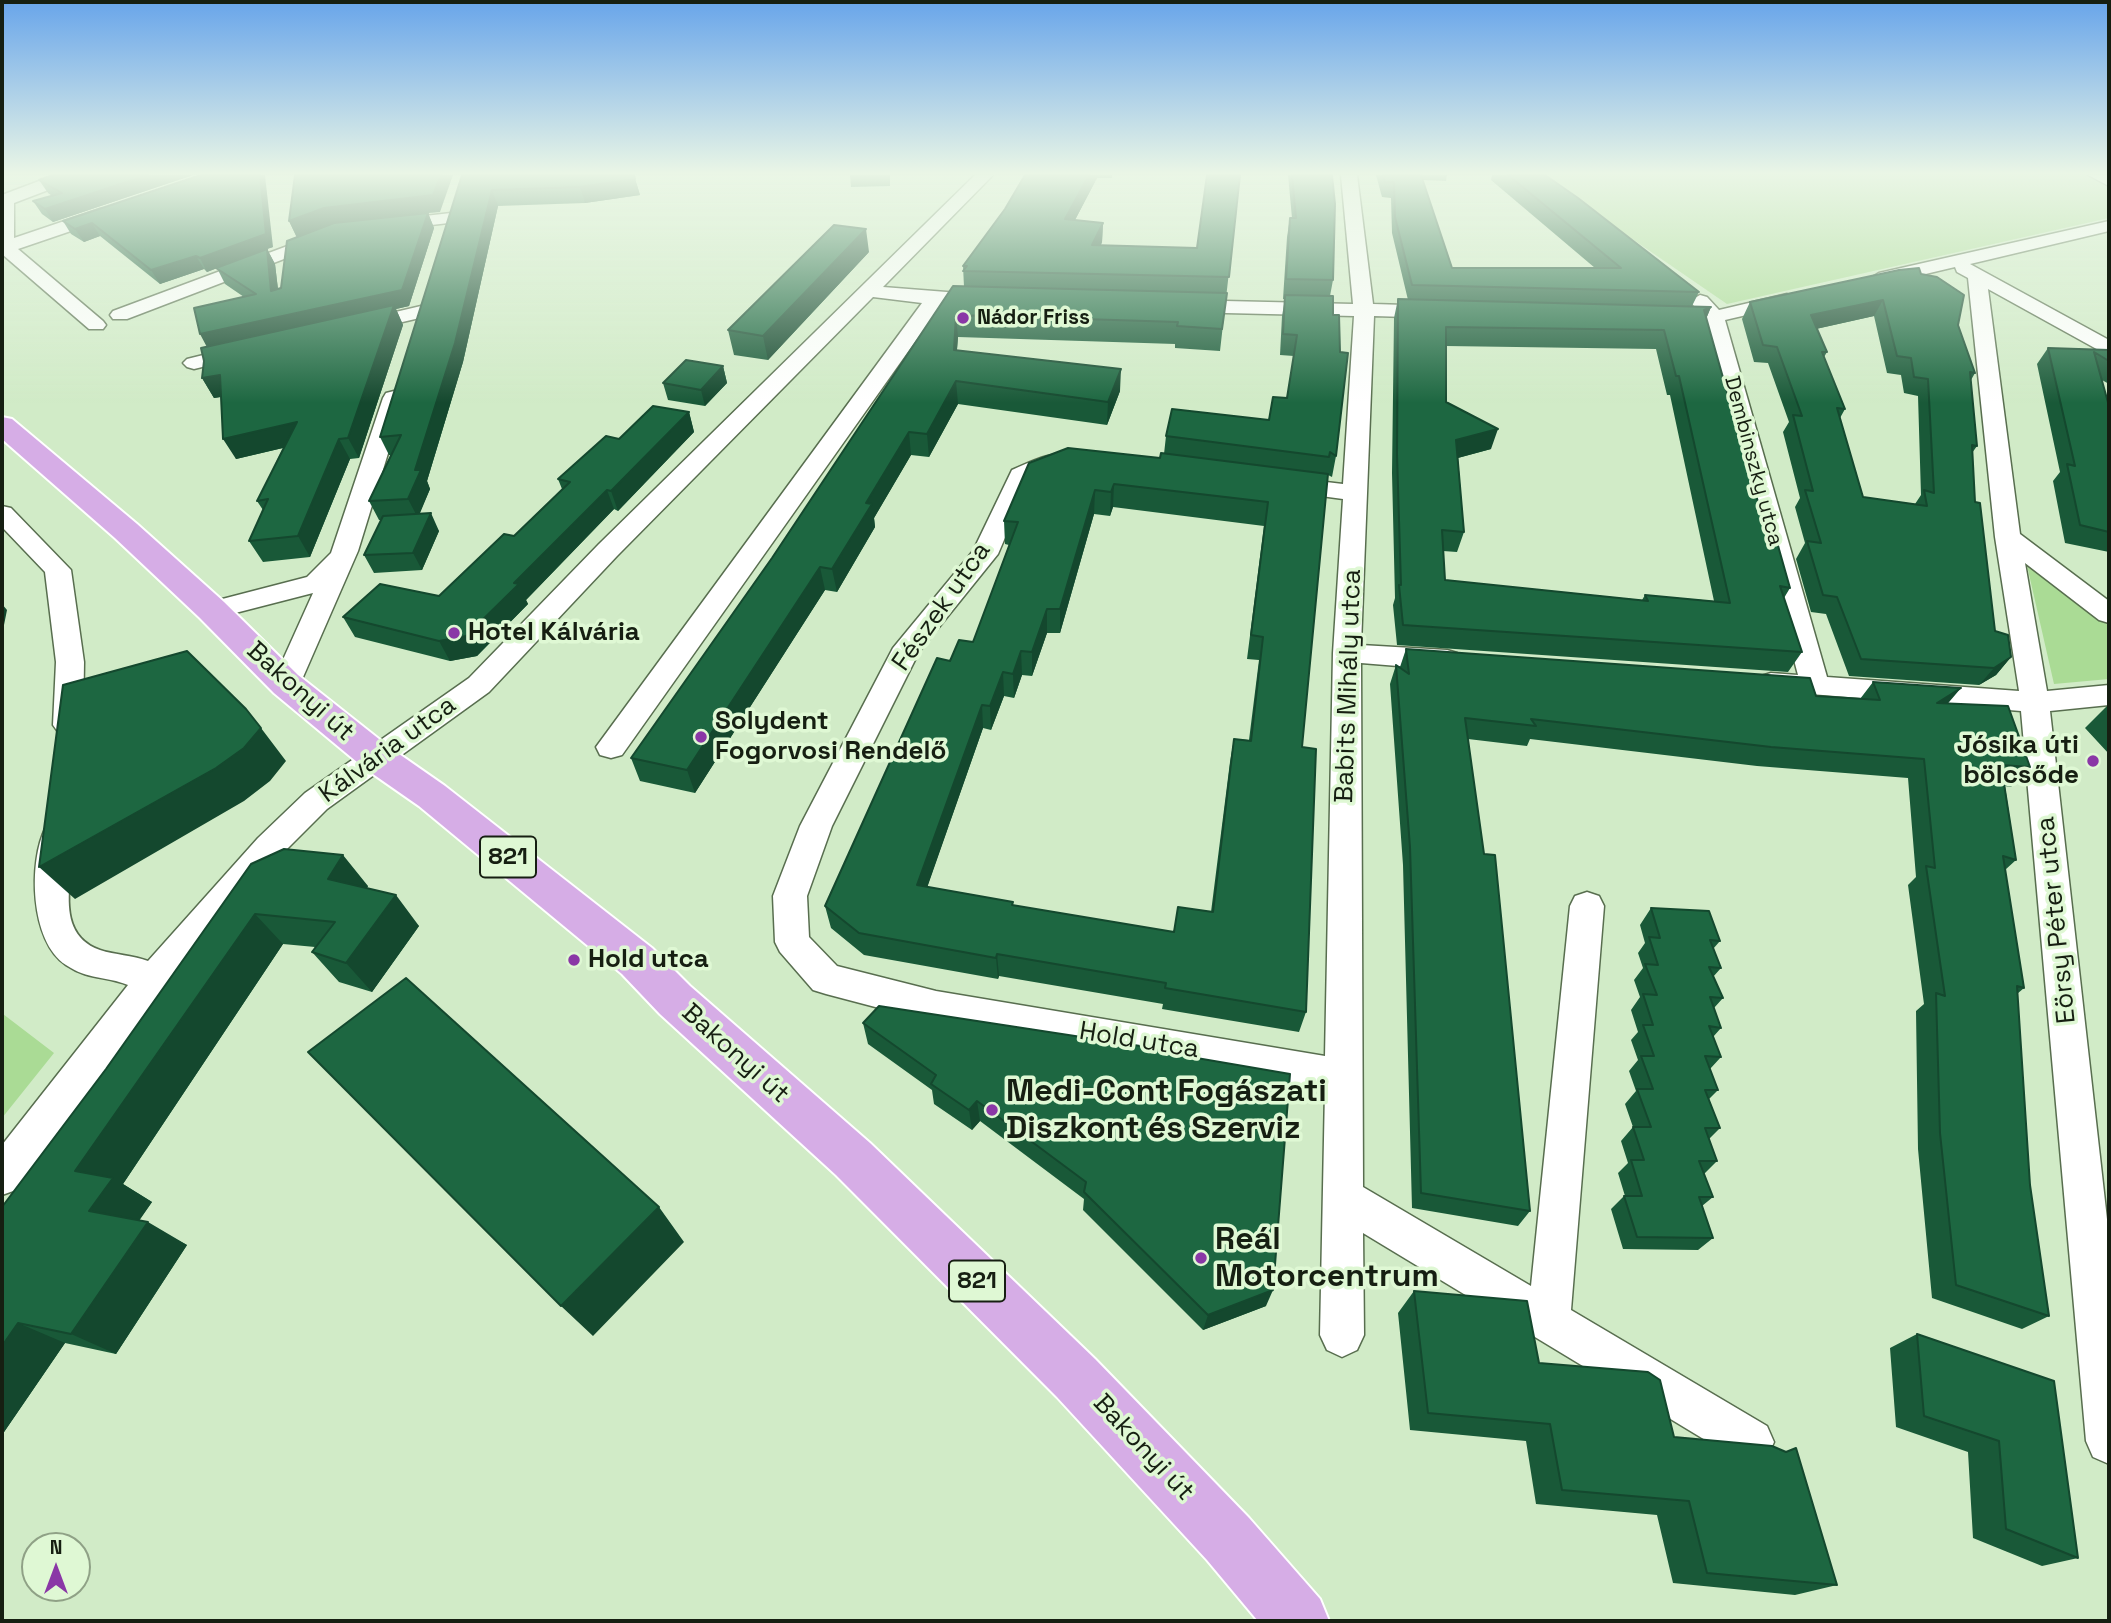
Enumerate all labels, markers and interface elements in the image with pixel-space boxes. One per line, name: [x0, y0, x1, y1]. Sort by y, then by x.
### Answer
place label: Nádor Friss: [977, 305, 1090, 331]
marker: Nádor Friss: [955, 310, 971, 326]
street label: Dembinszky utca: [1718, 374, 1788, 548]
street label: Fészek utca: [886, 537, 998, 677]
street label: Babits Mihály utca: [1329, 568, 1369, 804]
place label: Hotel Kálvária: [468, 617, 640, 649]
marker: Hotel Kálvária: [446, 625, 462, 641]
street label: Bakonyi út: [240, 636, 360, 748]
street label: Kálvária utca: [314, 690, 462, 810]
place label: Solydent Fogorvosi Rendelő: [715, 706, 946, 768]
marker: Solydent Fogorvosi Rendelő: [693, 729, 709, 745]
place label: Jósika úti bölcsőde: [1957, 730, 2079, 792]
marker: Jósika úti bölcsőde: [2085, 753, 2101, 769]
street label: Eörsy Péter utca: [2031, 815, 2083, 1025]
road number: 821: [480, 836, 536, 878]
place label: Hold utca: [588, 944, 709, 976]
marker: Hold utca: [566, 952, 582, 968]
street label: Bakonyi út: [675, 998, 795, 1110]
street label: Hold utca: [1077, 1016, 1201, 1066]
place label: Medi-Cont Fogászati Diszkont és Szerviz: [1006, 1073, 1327, 1148]
marker: Medi-Cont Fogászati Diszkont és Szerviz: [984, 1102, 1000, 1118]
place label: Reál Motorcentrum: [1215, 1221, 1439, 1296]
marker: Reál Motorcentrum: [1193, 1250, 1209, 1266]
road number: 821: [949, 1260, 1005, 1302]
street label: Bakonyi út: [1086, 1388, 1200, 1508]
north arrow: [21, 1532, 91, 1602]
text: N: [50, 1535, 62, 1560]

